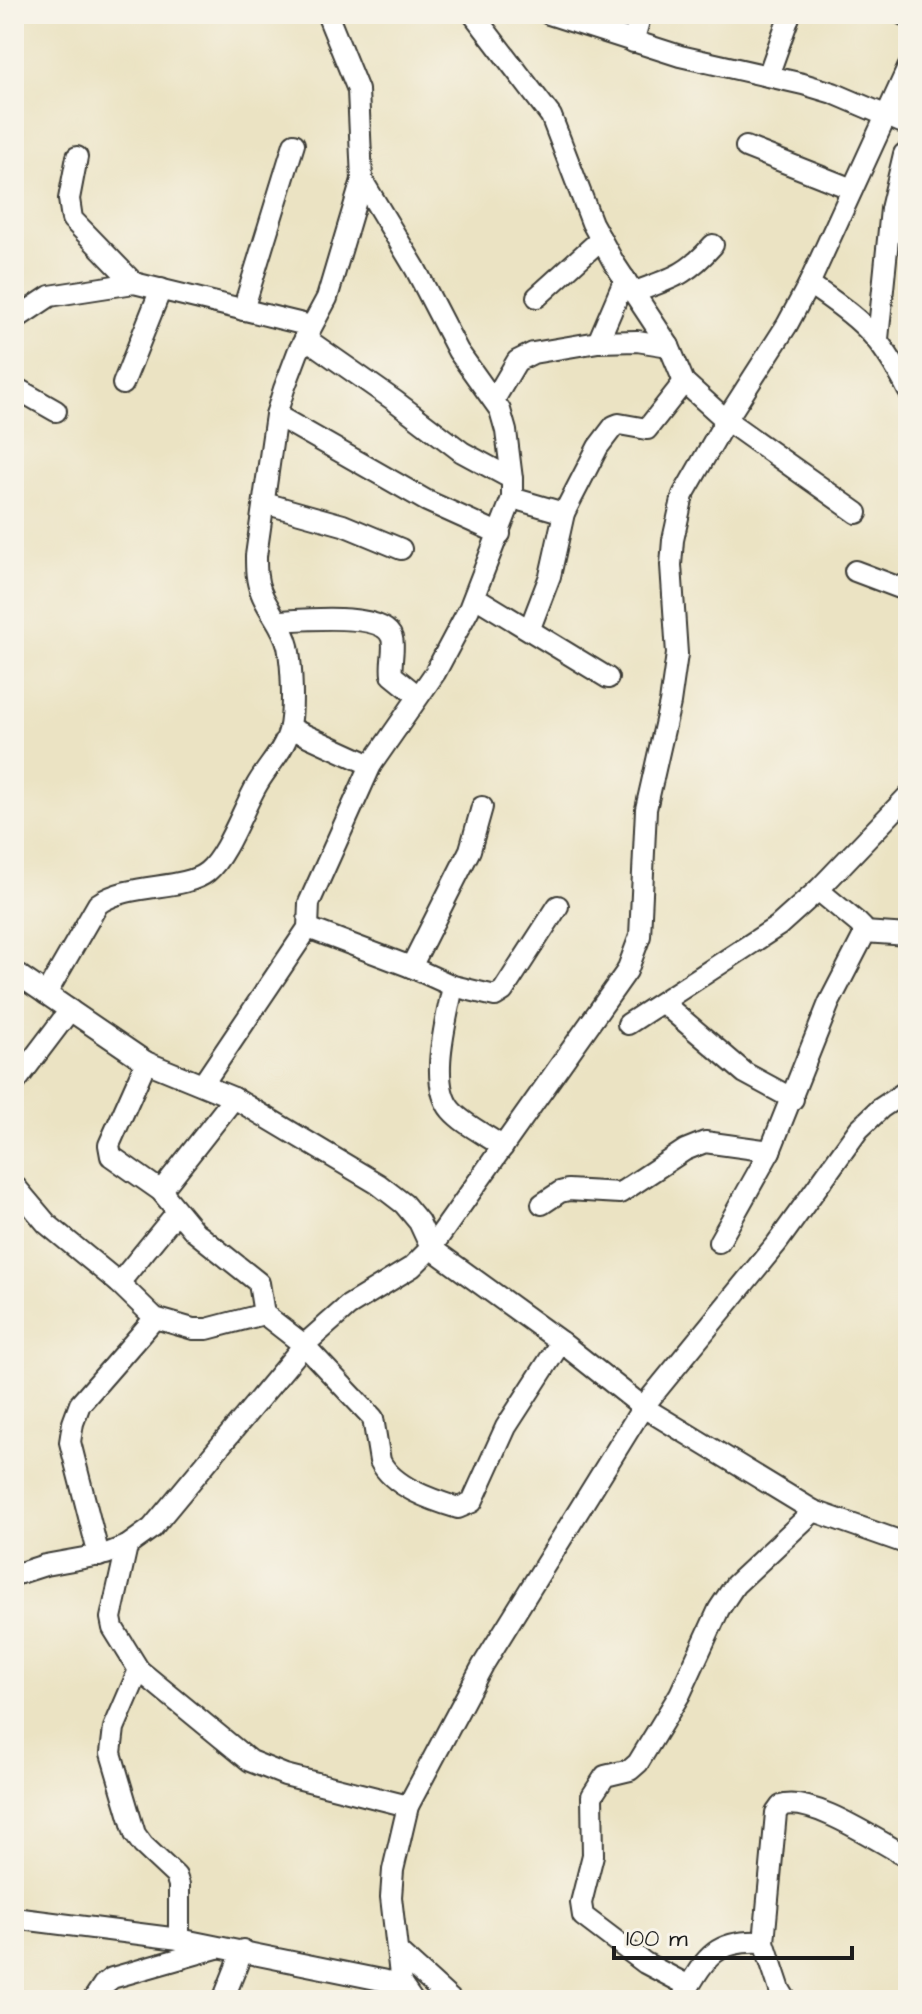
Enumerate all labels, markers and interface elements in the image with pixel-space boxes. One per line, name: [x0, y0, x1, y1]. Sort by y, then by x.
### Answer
scale bar: [614, 1910, 852, 1960]
text: 100 m: [626, 1922, 688, 1956]

